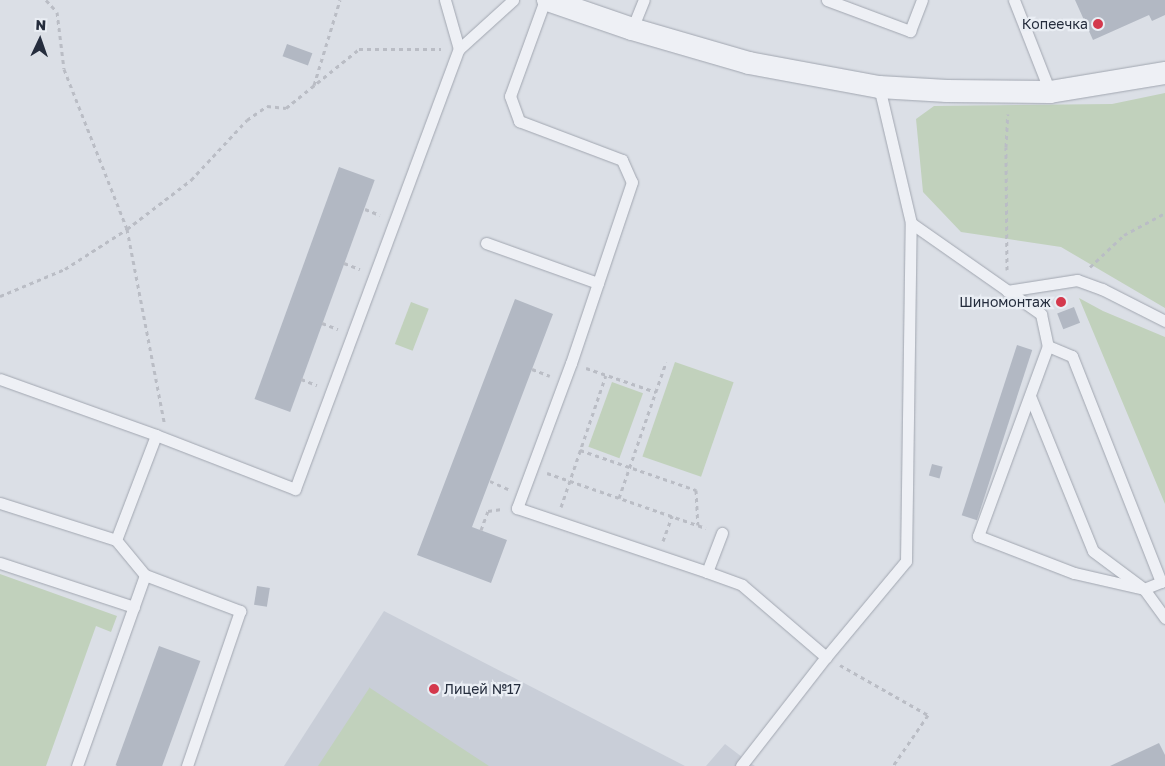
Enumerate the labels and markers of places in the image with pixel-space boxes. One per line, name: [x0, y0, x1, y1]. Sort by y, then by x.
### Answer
place label: Копеечка: [1022, 16, 1088, 32]
marker: Копеечка: [1092, 18, 1104, 30]
place label: Шиномонтаж: [959, 294, 1051, 310]
marker: Шиномонтаж: [1055, 296, 1067, 308]
place label: Лицей №17: [444, 681, 521, 697]
marker: Лицей №17: [428, 683, 440, 695]

